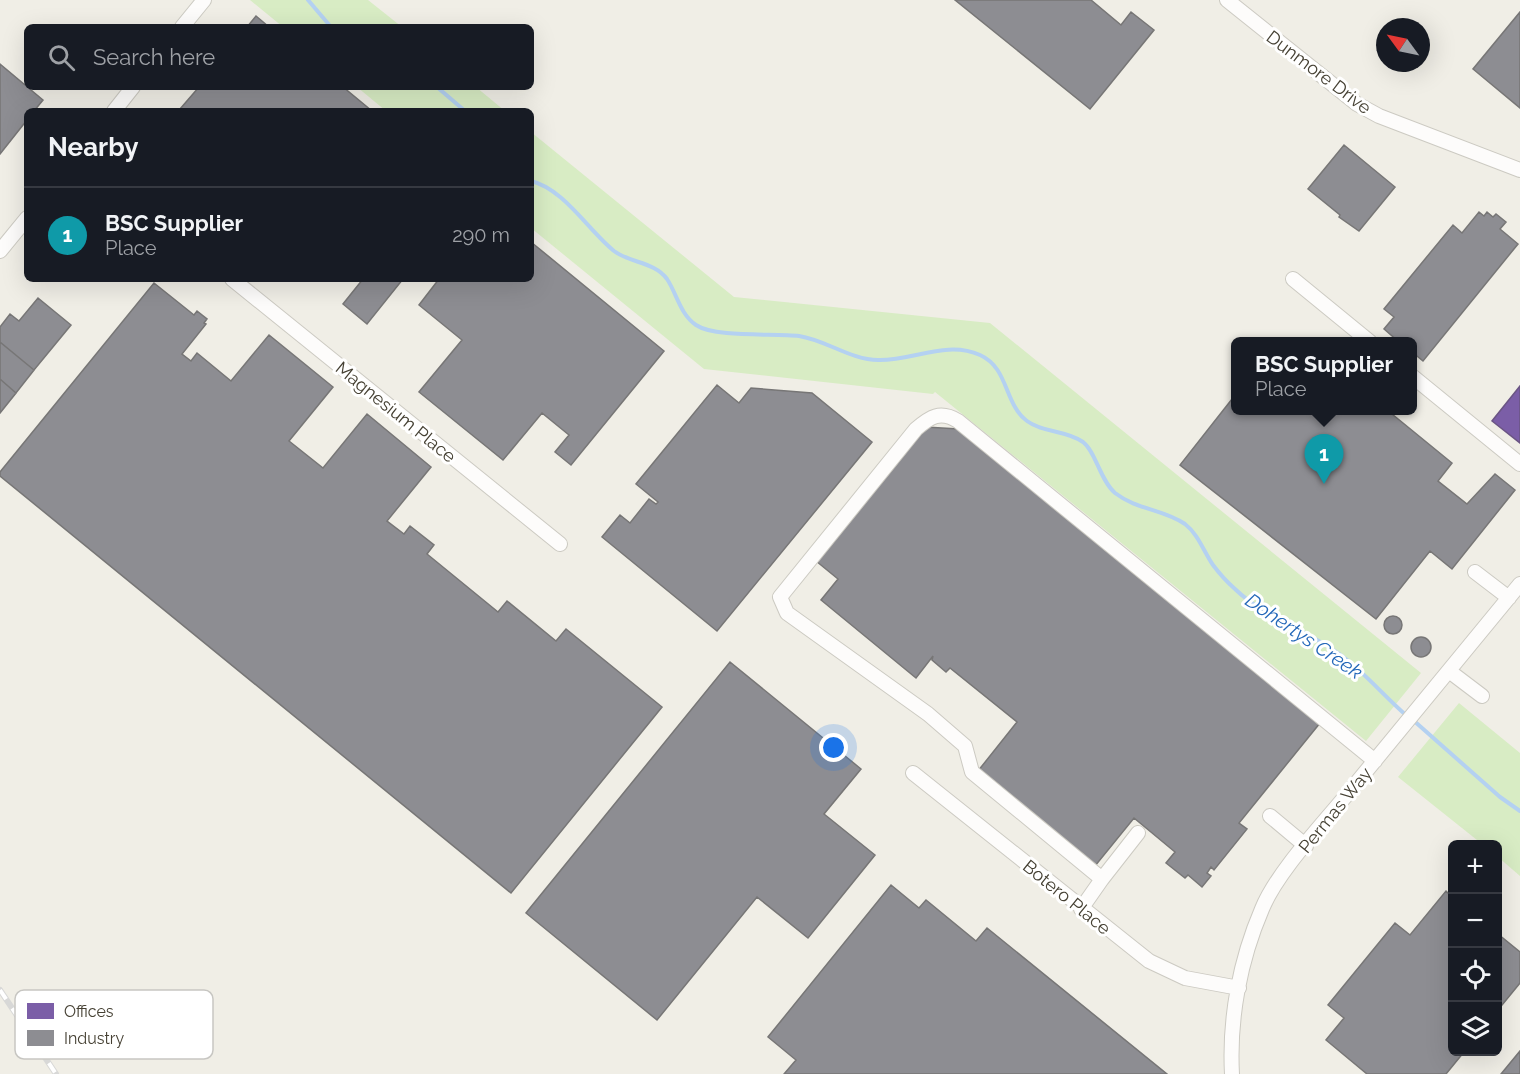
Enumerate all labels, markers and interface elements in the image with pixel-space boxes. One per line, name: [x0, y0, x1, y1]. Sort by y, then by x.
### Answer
north arrow: [1376, 18, 1430, 72]
search box: [24, 24, 534, 90]
street label: Dunmore Drive: [1263, 26, 1376, 118]
icon: search: [45, 41, 78, 74]
text: Search here: [93, 44, 215, 70]
text: Nearby: [48, 132, 138, 162]
text: BSC Supplier: [105, 210, 243, 236]
text: 1: [63, 223, 72, 247]
text: 290 m: [452, 223, 510, 247]
text: Place: [105, 236, 156, 260]
popup: [1231, 337, 1417, 415]
text: BSC Supplier: [1255, 351, 1393, 377]
street label: Magnesium Place: [332, 357, 461, 467]
text: Place: [1255, 377, 1306, 401]
pin: 1: [1304, 434, 1344, 484]
water label: Dohertys Creek: [1241, 588, 1367, 684]
your location: [819, 733, 848, 762]
street label: Permas Way: [1294, 763, 1376, 857]
map controls: [1448, 840, 1502, 1056]
button: +: [1448, 840, 1502, 894]
street label: Botero Place: [1019, 855, 1115, 939]
button: −: [1448, 894, 1502, 948]
button: locate: [1448, 948, 1502, 1002]
legend: [15, 990, 213, 1059]
text: Offices: [64, 1002, 114, 1021]
button: layers: [1448, 1002, 1502, 1056]
text: Industry: [64, 1029, 124, 1048]

